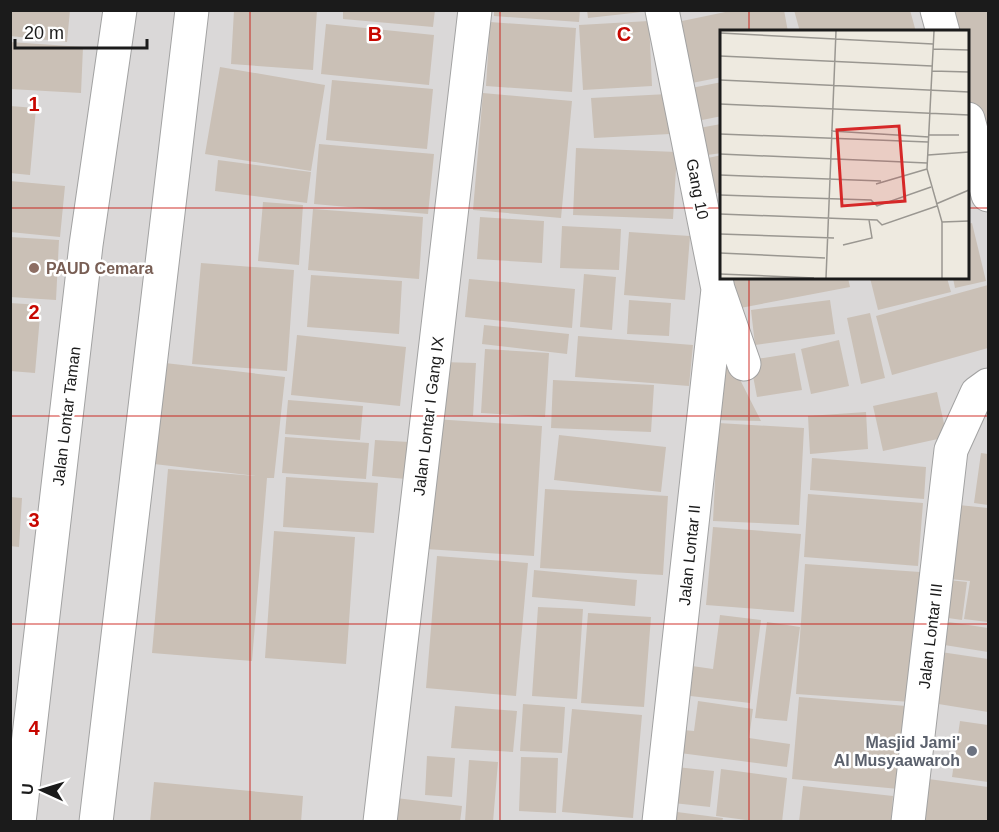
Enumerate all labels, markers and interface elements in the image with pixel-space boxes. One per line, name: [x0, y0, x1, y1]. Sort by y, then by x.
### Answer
scale bar: [15, 12, 147, 50]
text: 20 m: [24, 23, 64, 43]
text: B: [368, 23, 382, 45]
text: C: [617, 23, 631, 45]
inset map: [720, 30, 969, 279]
text: 1: [28, 93, 40, 115]
street label: Gang 10: [683, 157, 712, 221]
place label: PAUD Cemara: [46, 260, 153, 277]
marker: PAUD Cemara: [27, 261, 41, 275]
text: 2: [28, 301, 40, 323]
street label: Jalan Lontar I Gang IX: [410, 335, 447, 497]
street label: Jalan Lontar Taman: [50, 345, 83, 487]
street label: Jalan Lontar II: [676, 504, 703, 606]
text: 3: [28, 509, 40, 531]
street label: Jalan Lontar III: [916, 582, 945, 690]
text: 4: [28, 717, 40, 739]
place label: Masjid Jami' Al Musyaawaroh: [834, 734, 960, 769]
marker: Masjid Jami' Al Musyaawaroh: [965, 744, 979, 758]
north arrow: [12, 760, 72, 820]
text: U: [19, 783, 36, 795]

